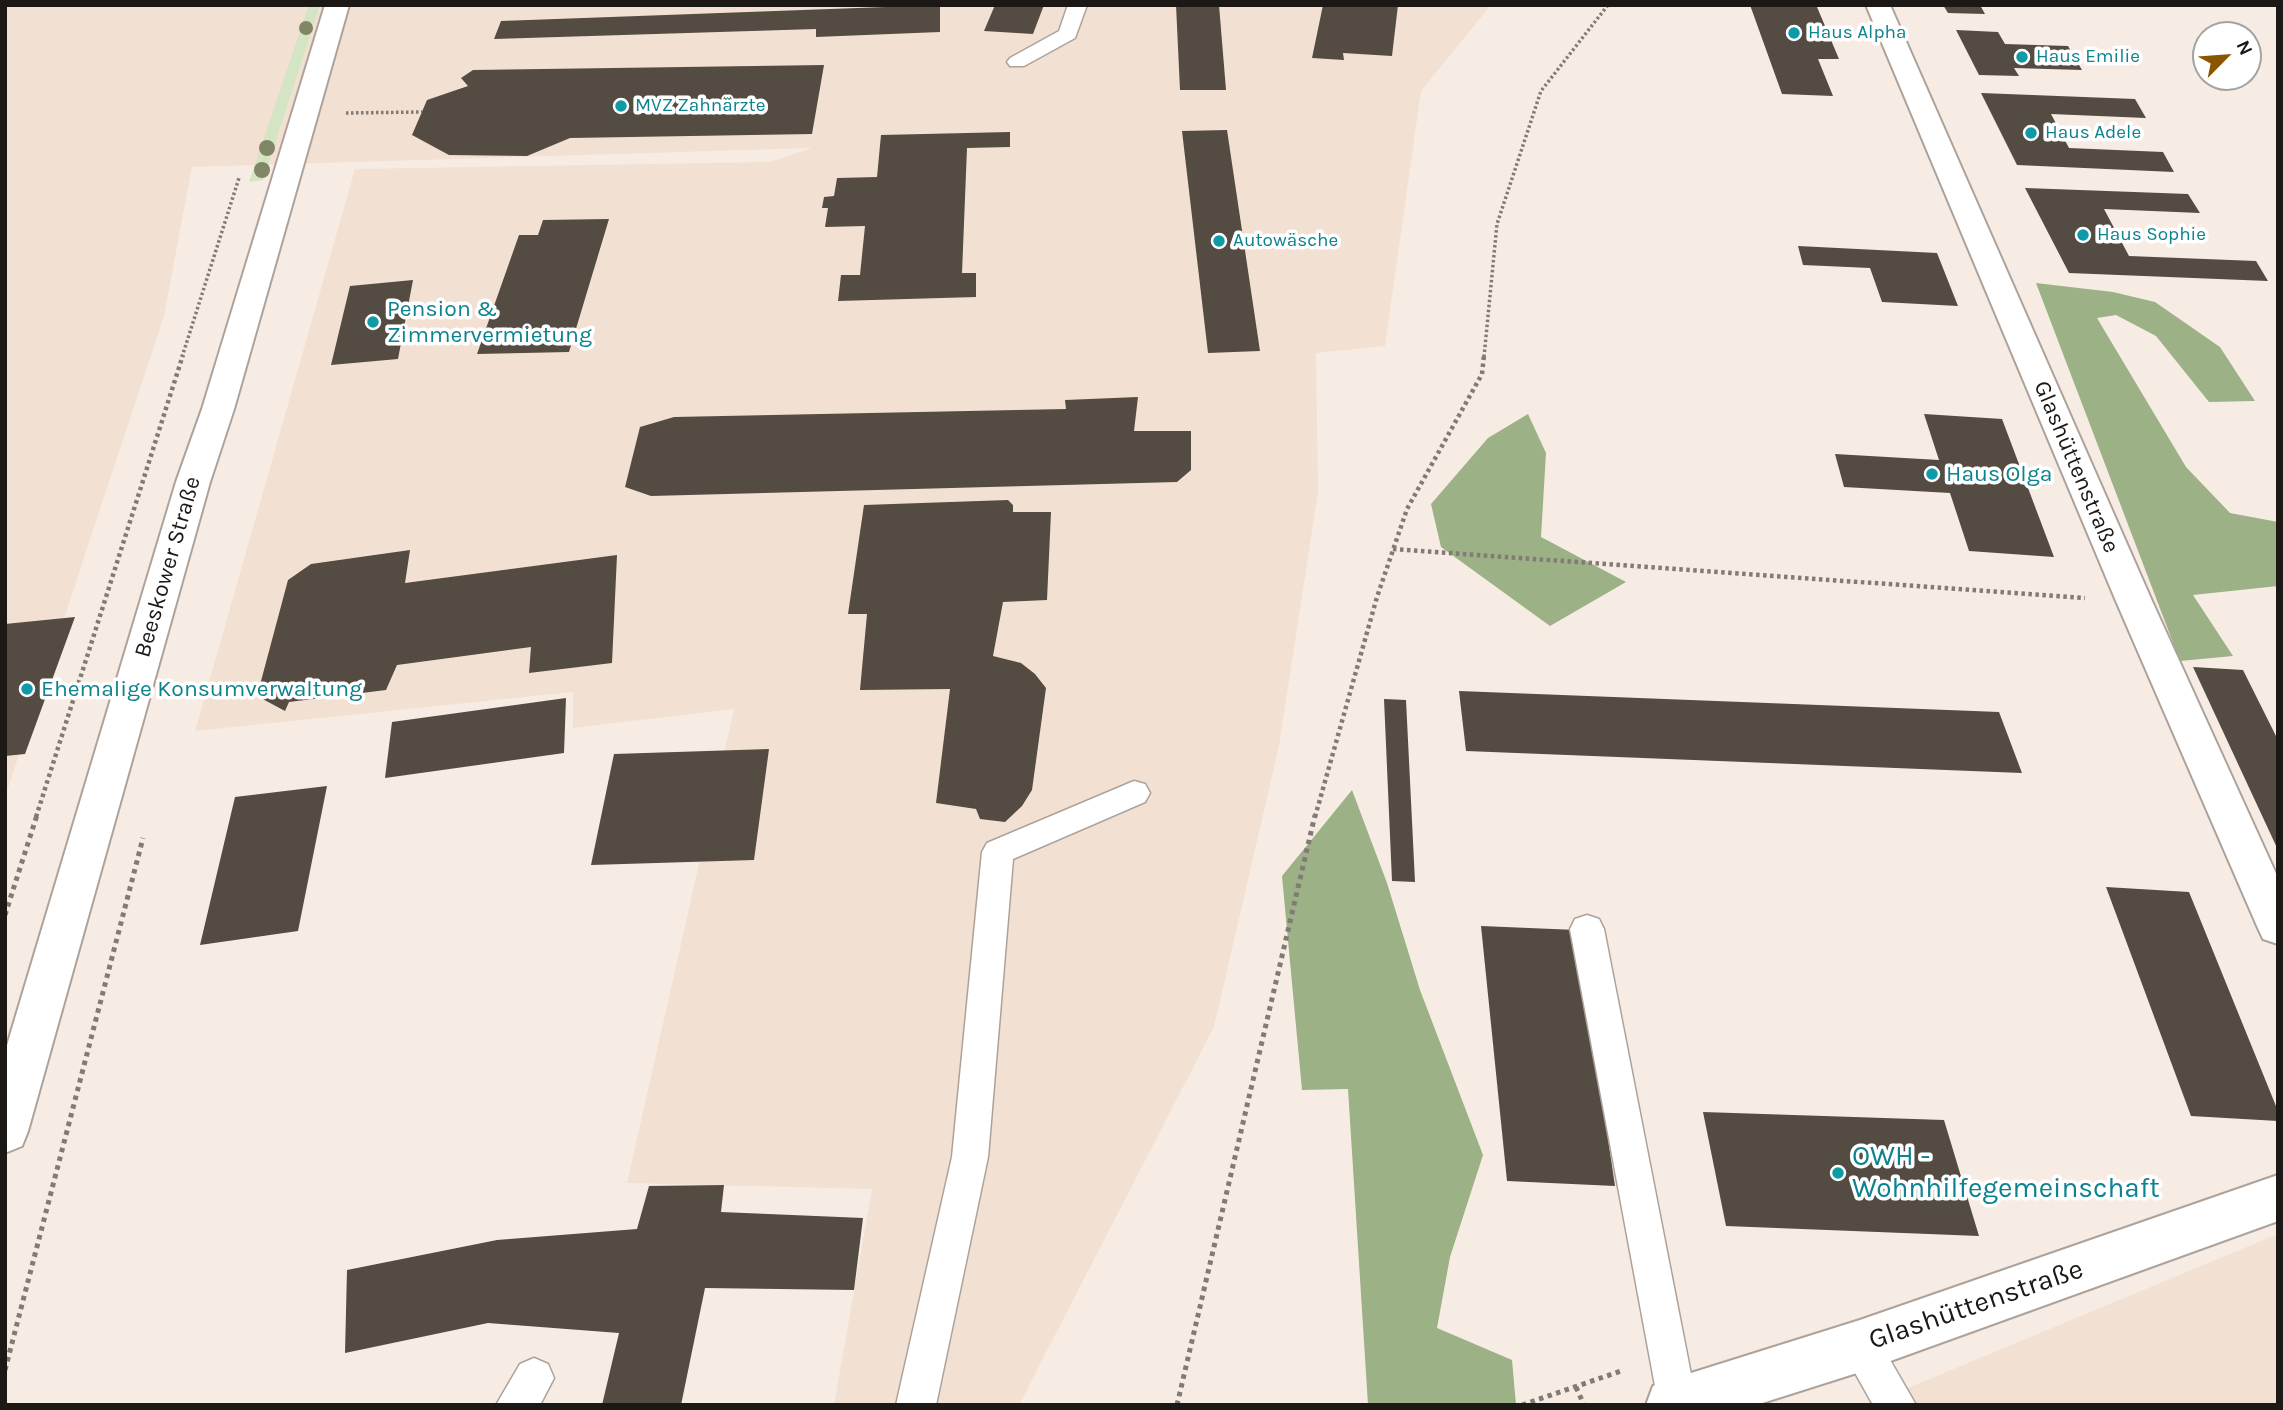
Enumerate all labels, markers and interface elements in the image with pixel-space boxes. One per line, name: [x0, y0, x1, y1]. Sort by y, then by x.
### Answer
north arrow: [2192, 21, 2262, 91]
place label: Haus Alpha: [1808, 22, 1906, 44]
marker: Haus Alpha: [1786, 25, 1802, 41]
text: N: [2231, 37, 2257, 59]
place label: Haus Emilie: [2036, 46, 2140, 68]
marker: Haus Emilie: [2014, 49, 2030, 65]
place label: MVZ Zahnärzte: [635, 95, 765, 117]
marker: MVZ Zahnärzte: [613, 98, 629, 114]
place label: Haus Adele: [2045, 122, 2141, 144]
marker: Haus Adele: [2023, 125, 2039, 141]
place label: Haus Sophie: [2097, 224, 2206, 246]
marker: Haus Sophie: [2075, 227, 2091, 243]
place label: Autowäsche: [1233, 230, 1338, 252]
marker: Autowäsche: [1211, 233, 1227, 249]
place label: Pension & Zimmervermietung: [387, 295, 592, 349]
marker: Pension & Zimmervermietung: [365, 314, 381, 330]
street label: Glashüttenstraße: [2027, 377, 2125, 557]
place label: Haus Olga: [1946, 460, 2052, 488]
marker: Haus Olga: [1924, 466, 1940, 482]
street label: Beeskower Straße: [129, 473, 207, 661]
place label: Ehemalige Konsumverwaltung: [41, 675, 362, 703]
marker: Ehemalige Konsumverwaltung: [19, 681, 35, 697]
place label: OWH - Wohnhilfegemeinschaft: [1852, 1140, 2160, 1206]
marker: OWH - Wohnhilfegemeinschaft: [1830, 1165, 1846, 1181]
street label: Glashüttenstraße: [1864, 1253, 2088, 1357]

